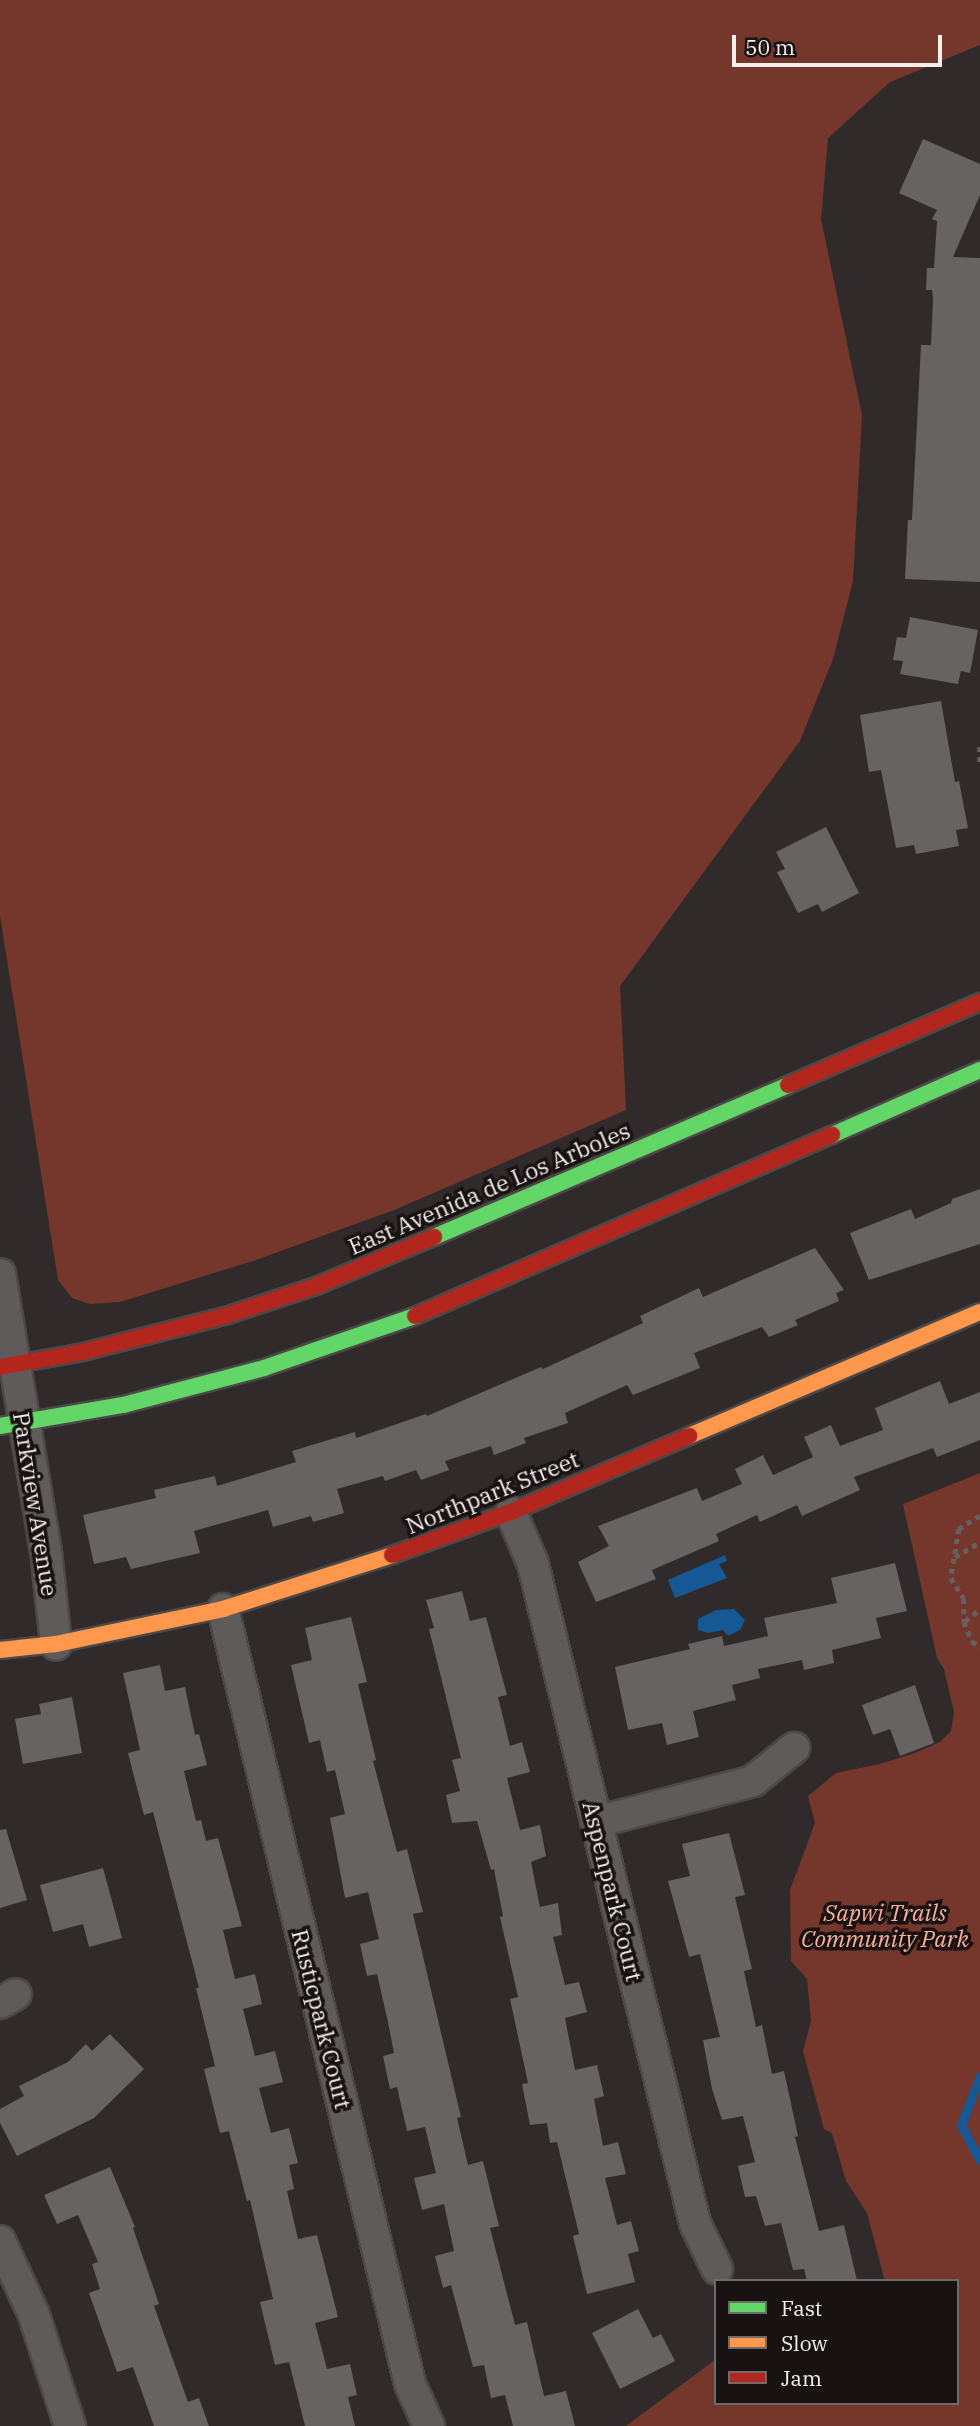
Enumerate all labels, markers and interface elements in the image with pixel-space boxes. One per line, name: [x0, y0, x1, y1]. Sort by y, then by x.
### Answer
scale bar: [735, 21, 945, 65]
text: 50 m: [745, 33, 795, 61]
street label: East Avenida de Los Arboles: [344, 1116, 634, 1260]
street label: Parkview Avenue: [8, 1410, 64, 1598]
street label: Northpark Street: [401, 1445, 583, 1539]
street label: Aspenpark Court: [577, 1798, 649, 1984]
park label: Sapwi Trails Community Park: [801, 1898, 969, 1952]
street label: Rusticpark Court: [286, 1926, 358, 2112]
legend: [714, 2279, 959, 2405]
text: Fast: [781, 2294, 822, 2322]
text: Slow: [781, 2329, 828, 2357]
text: Jam: [781, 2364, 822, 2392]

